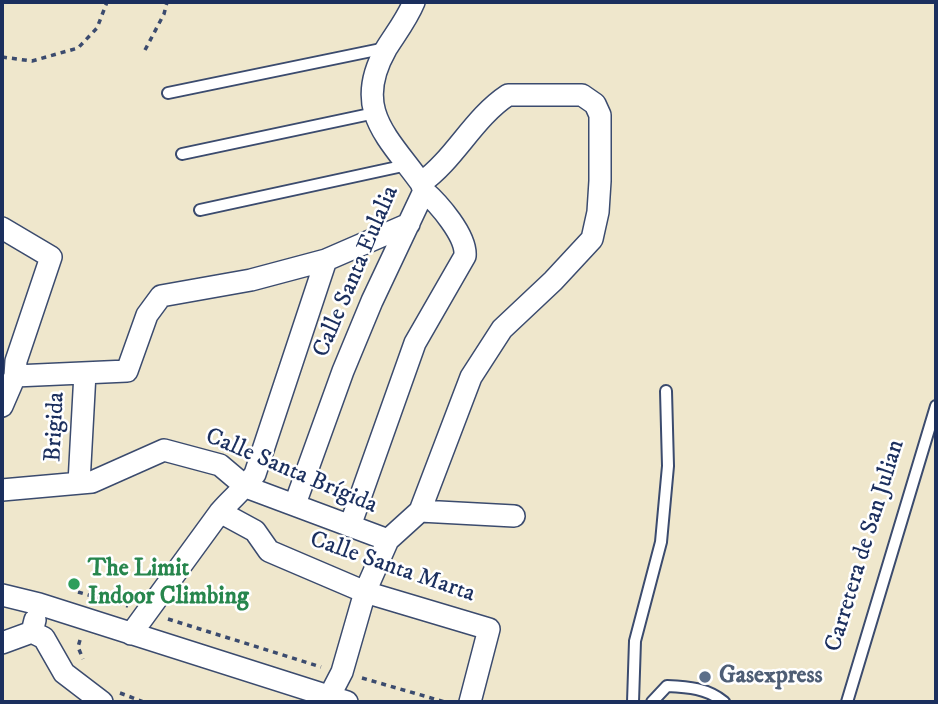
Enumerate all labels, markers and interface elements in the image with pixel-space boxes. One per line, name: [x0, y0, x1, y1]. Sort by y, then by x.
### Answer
street label: Calle Santa Eulalia: [308, 182, 406, 362]
street label: Brigida: [40, 391, 72, 463]
street label: Calle Santa Brígida: [201, 423, 381, 521]
street label: Carretera de San Julian: [820, 437, 912, 655]
street label: Calle Santa Marta: [306, 526, 478, 610]
place label: The Limit Indoor Climbing: [88, 556, 249, 612]
marker: The Limit Indoor Climbing: [66, 576, 82, 592]
place label: Gasexpress: [719, 663, 823, 691]
marker: Gasexpress: [697, 669, 713, 685]

